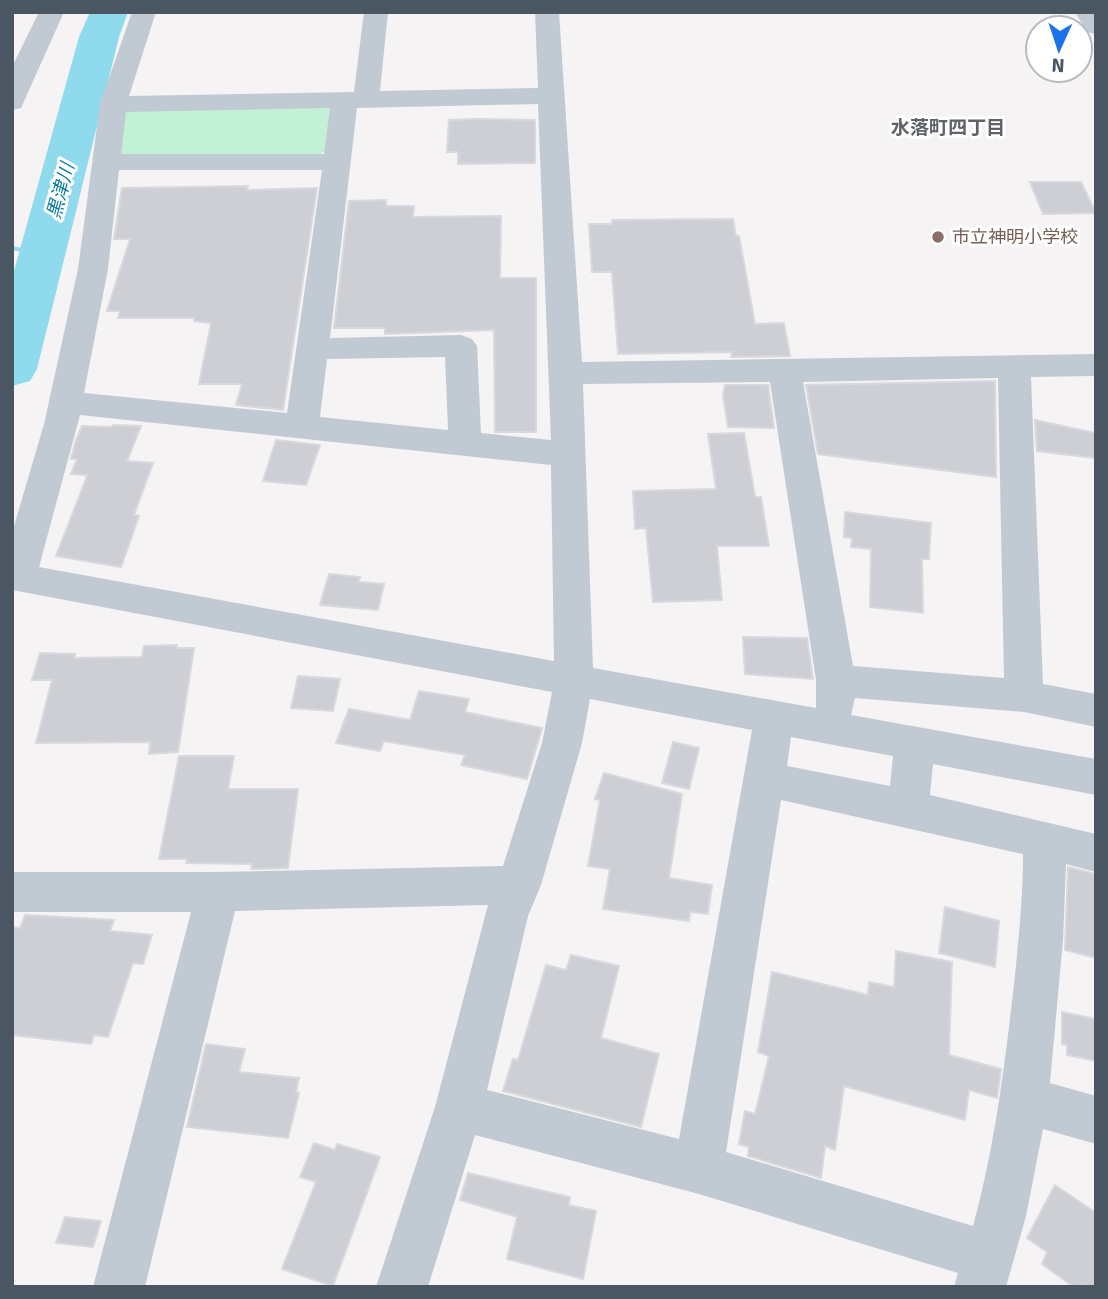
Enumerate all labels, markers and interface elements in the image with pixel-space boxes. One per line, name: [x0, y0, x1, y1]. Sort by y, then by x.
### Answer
north arrow: [1024, 14, 1094, 84]
text: N: [1051, 53, 1065, 77]
district label: 水落町四丁目: [891, 116, 1005, 140]
water label: 黒津川: [42, 158, 80, 222]
place label: 市立神明小学校: [952, 226, 1078, 248]
marker: 市立神明小学校: [930, 229, 946, 245]

